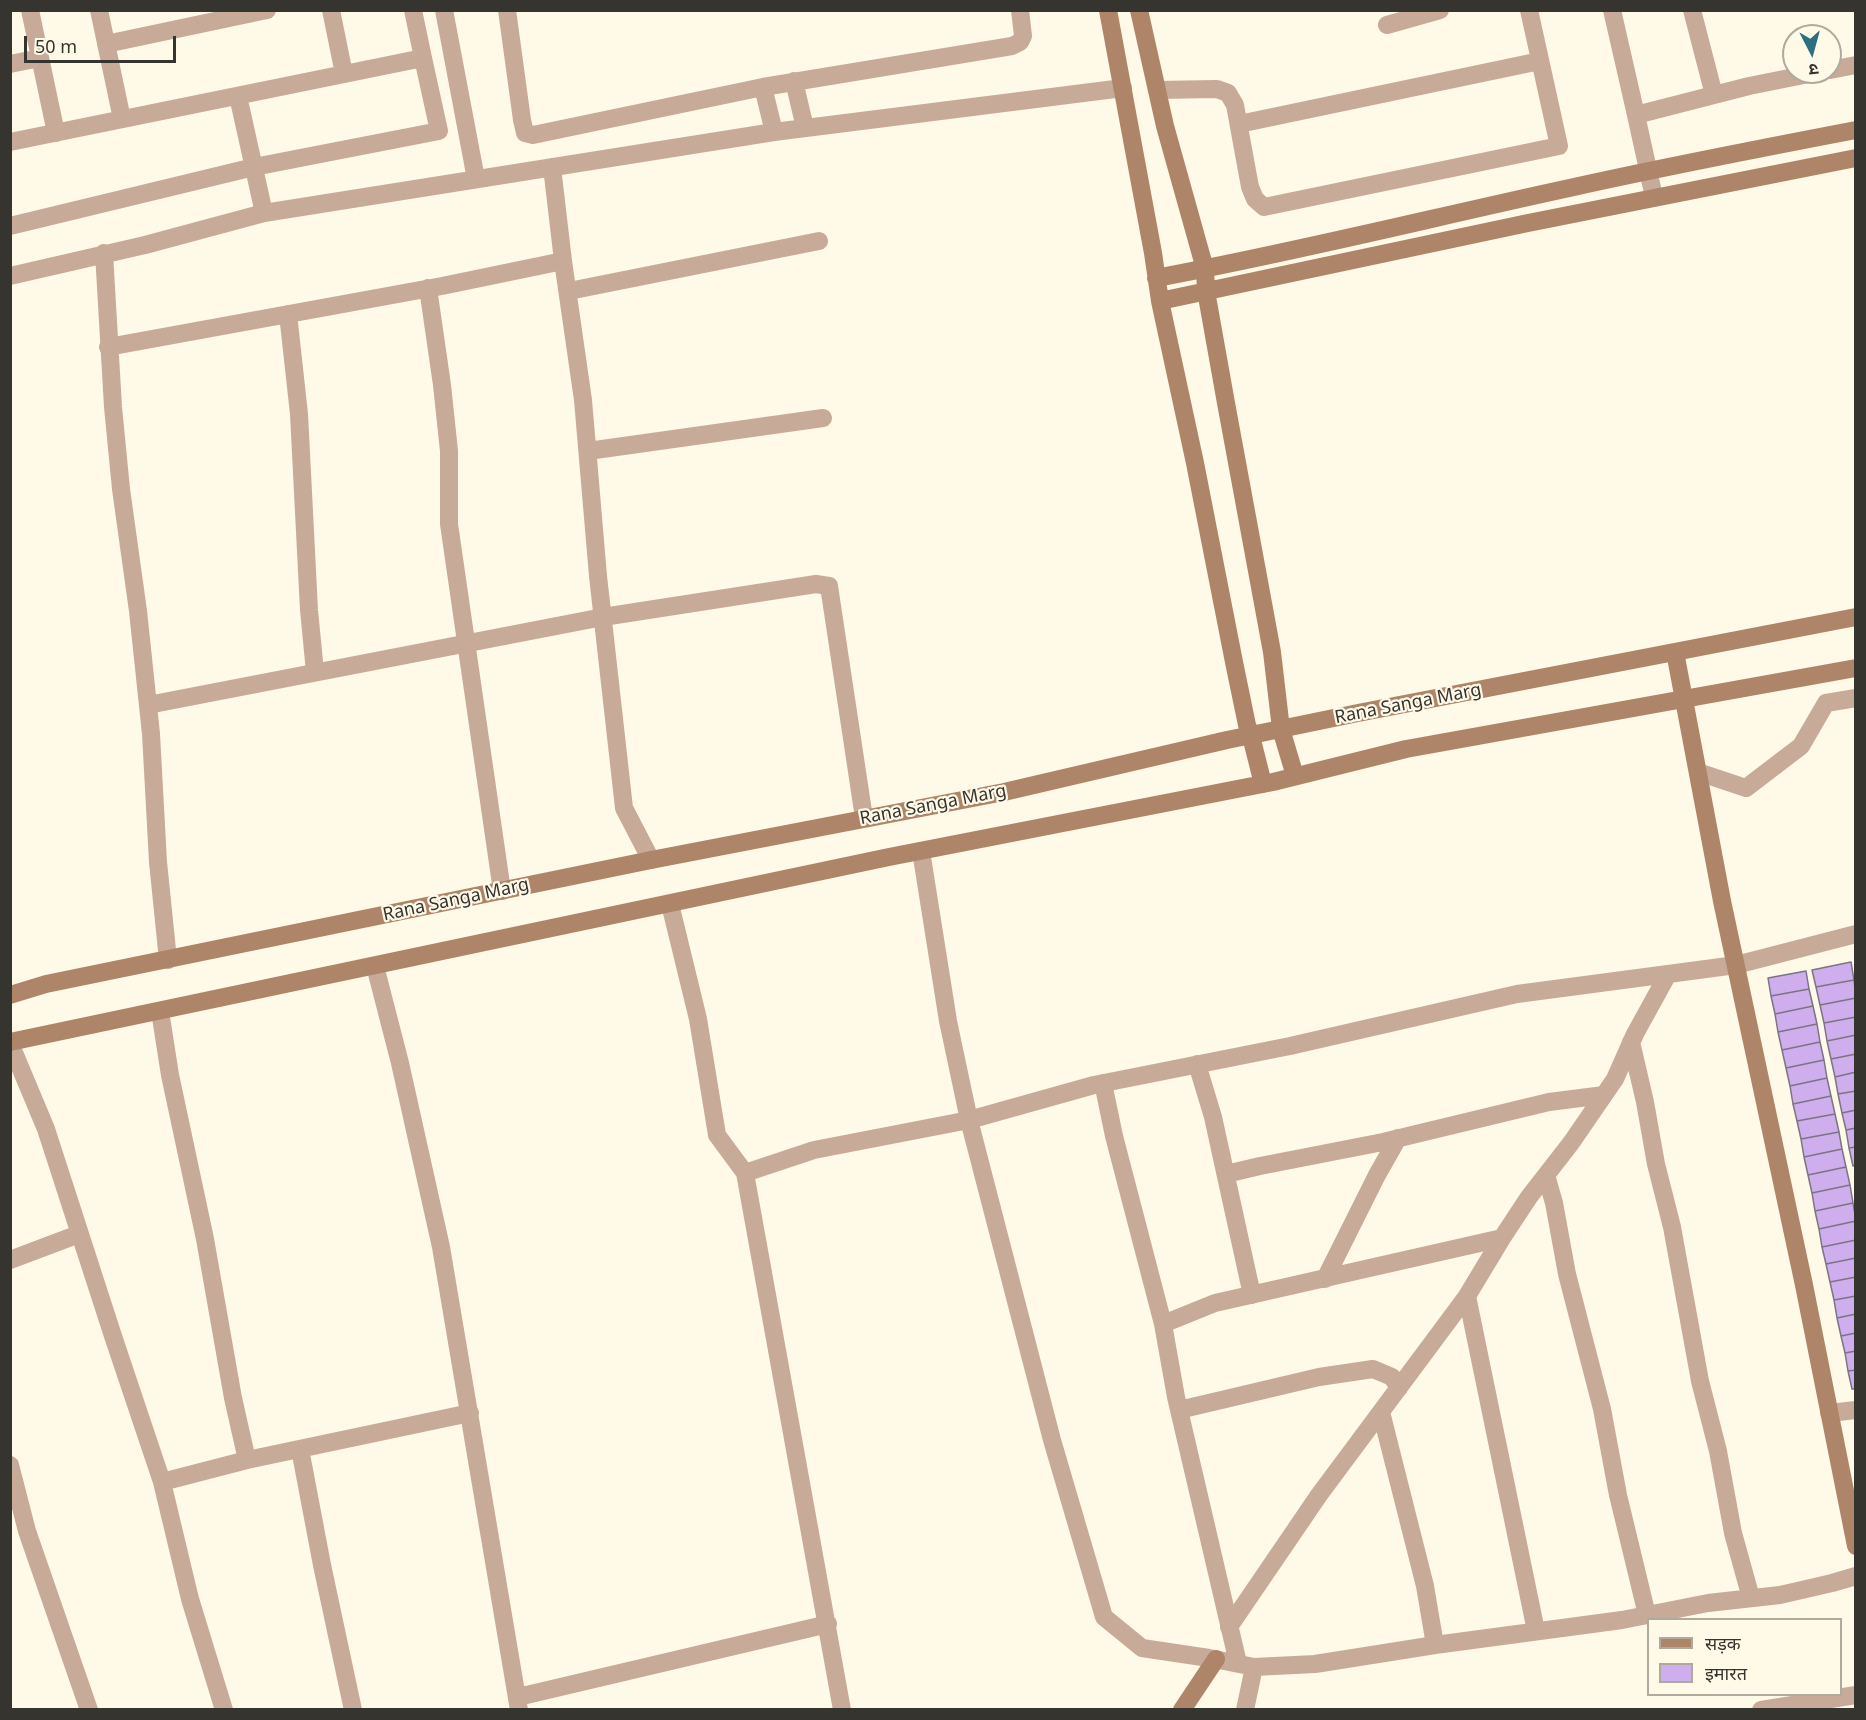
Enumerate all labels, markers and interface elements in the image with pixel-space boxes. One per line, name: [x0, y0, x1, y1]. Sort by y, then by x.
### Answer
scale bar: [27, 24, 178, 62]
north arrow: [1782, 24, 1842, 84]
text: 50 m: [35, 34, 77, 58]
text: उ: [1808, 58, 1819, 81]
street label: Rana Sanga Marg: [1333, 679, 1483, 729]
street label: Rana Sanga Marg: [858, 780, 1008, 830]
street label: Rana Sanga Marg: [381, 874, 531, 926]
legend: [1647, 1618, 1842, 1696]
text: सड़क: [1705, 1631, 1741, 1655]
text: इमारत: [1705, 1661, 1747, 1685]

